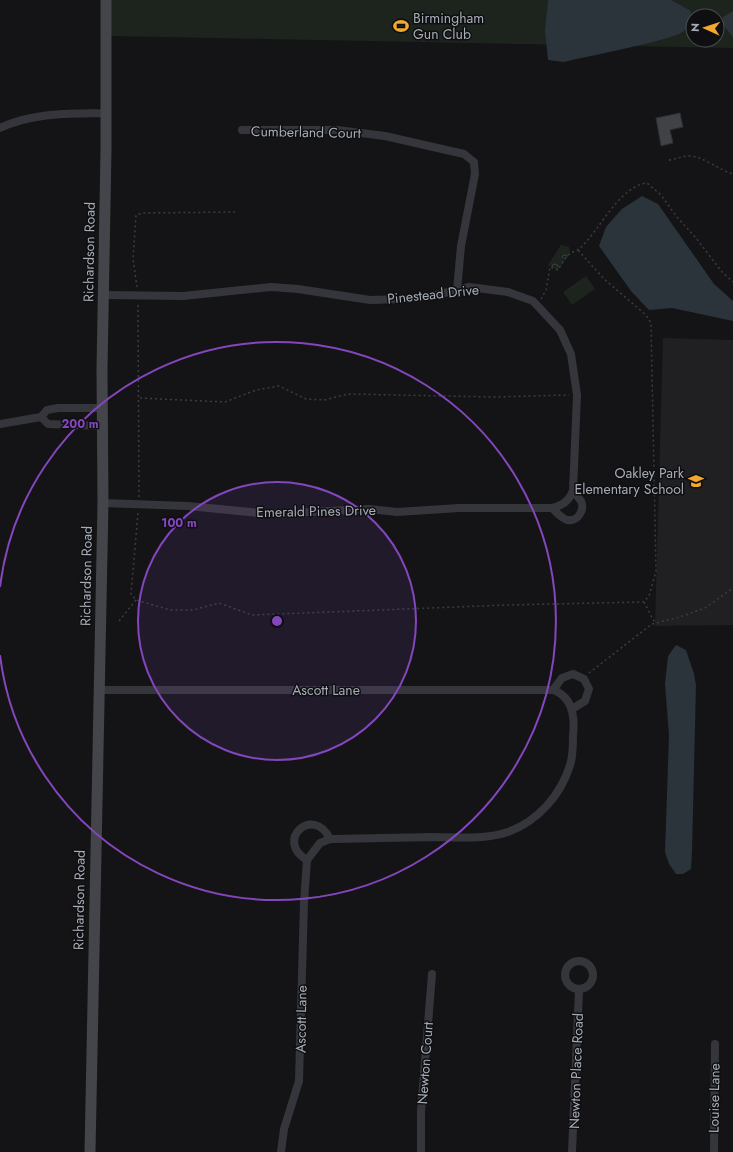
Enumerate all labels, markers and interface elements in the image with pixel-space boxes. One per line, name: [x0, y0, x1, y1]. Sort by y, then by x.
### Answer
place label: Birmingham Gun Club: [413, 8, 484, 44]
north arrow: [685, 8, 725, 48]
sports icon: Birmingham Gun Club: [392, 17, 410, 35]
text: N: [687, 23, 703, 32]
street label: Cumberland Court: [251, 121, 362, 143]
street label: Richardson Road: [78, 202, 100, 302]
street label: Pinestead Drive: [386, 279, 480, 309]
text: 200 m: [61, 415, 99, 433]
place label: Oakley Park Elementary School: [574, 463, 685, 499]
school or university icon: Oakley Park Elementary School: [687, 472, 705, 490]
street label: Emerald Pines Drive: [256, 500, 376, 522]
text: 100 m: [161, 514, 197, 532]
street label: Richardson Road: [75, 526, 97, 626]
centre of rings: [270, 614, 284, 628]
street label: Ascott Lane: [292, 680, 360, 700]
street label: Richardson Road: [68, 850, 90, 950]
street label: Ascott Lane: [290, 985, 312, 1053]
street label: Newton Place Road: [564, 1013, 588, 1129]
street label: Newton Court: [412, 1020, 438, 1105]
street label: Louise Lane: [703, 1063, 725, 1133]

